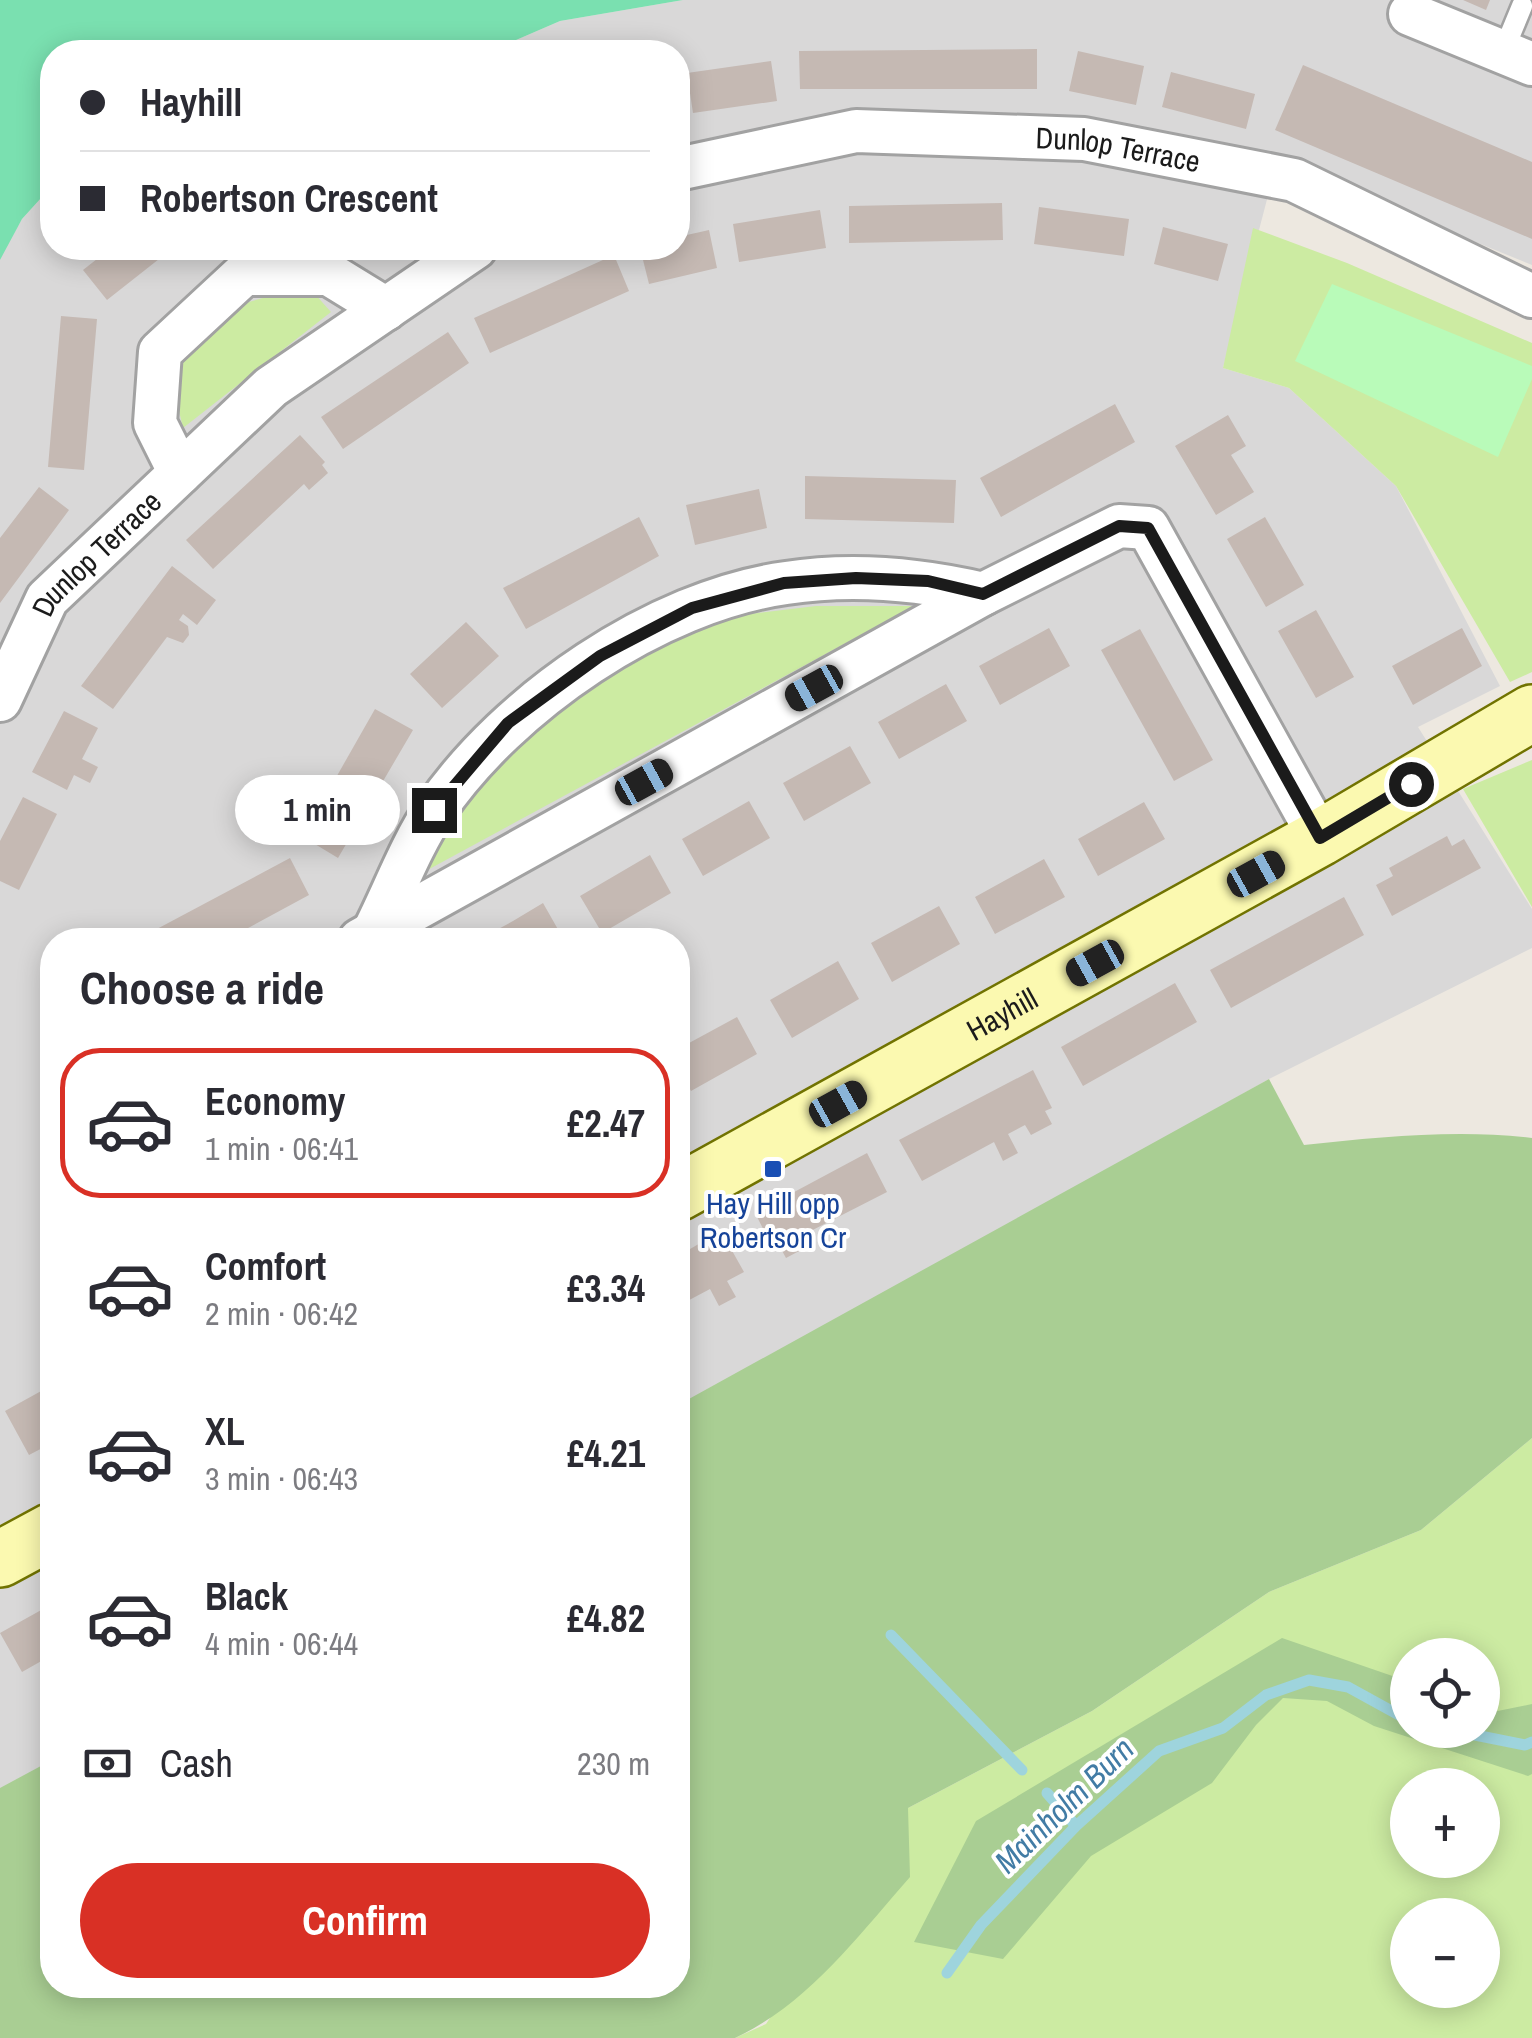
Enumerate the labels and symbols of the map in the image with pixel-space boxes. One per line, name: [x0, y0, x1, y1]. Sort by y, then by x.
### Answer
street label: Dunlop Terrace: [1035, 117, 1204, 181]
street label: Dunlop Terrace: [22, 481, 170, 623]
car: [780, 660, 848, 716]
car: [610, 754, 678, 810]
route start: [1389, 762, 1434, 807]
callout: 1 min: [234, 775, 399, 845]
route end: [412, 788, 457, 833]
car: [1222, 846, 1290, 902]
car: [1061, 935, 1129, 991]
street label: Hayhill: [959, 978, 1044, 1050]
car: [804, 1076, 872, 1132]
marker: Hay Hill opp Robertson Cr: [762, 1158, 784, 1180]
place label: Hay Hill opp Robertson Cr: [700, 1183, 847, 1257]
water label: Mainholm Burn: [985, 1728, 1143, 1882]

